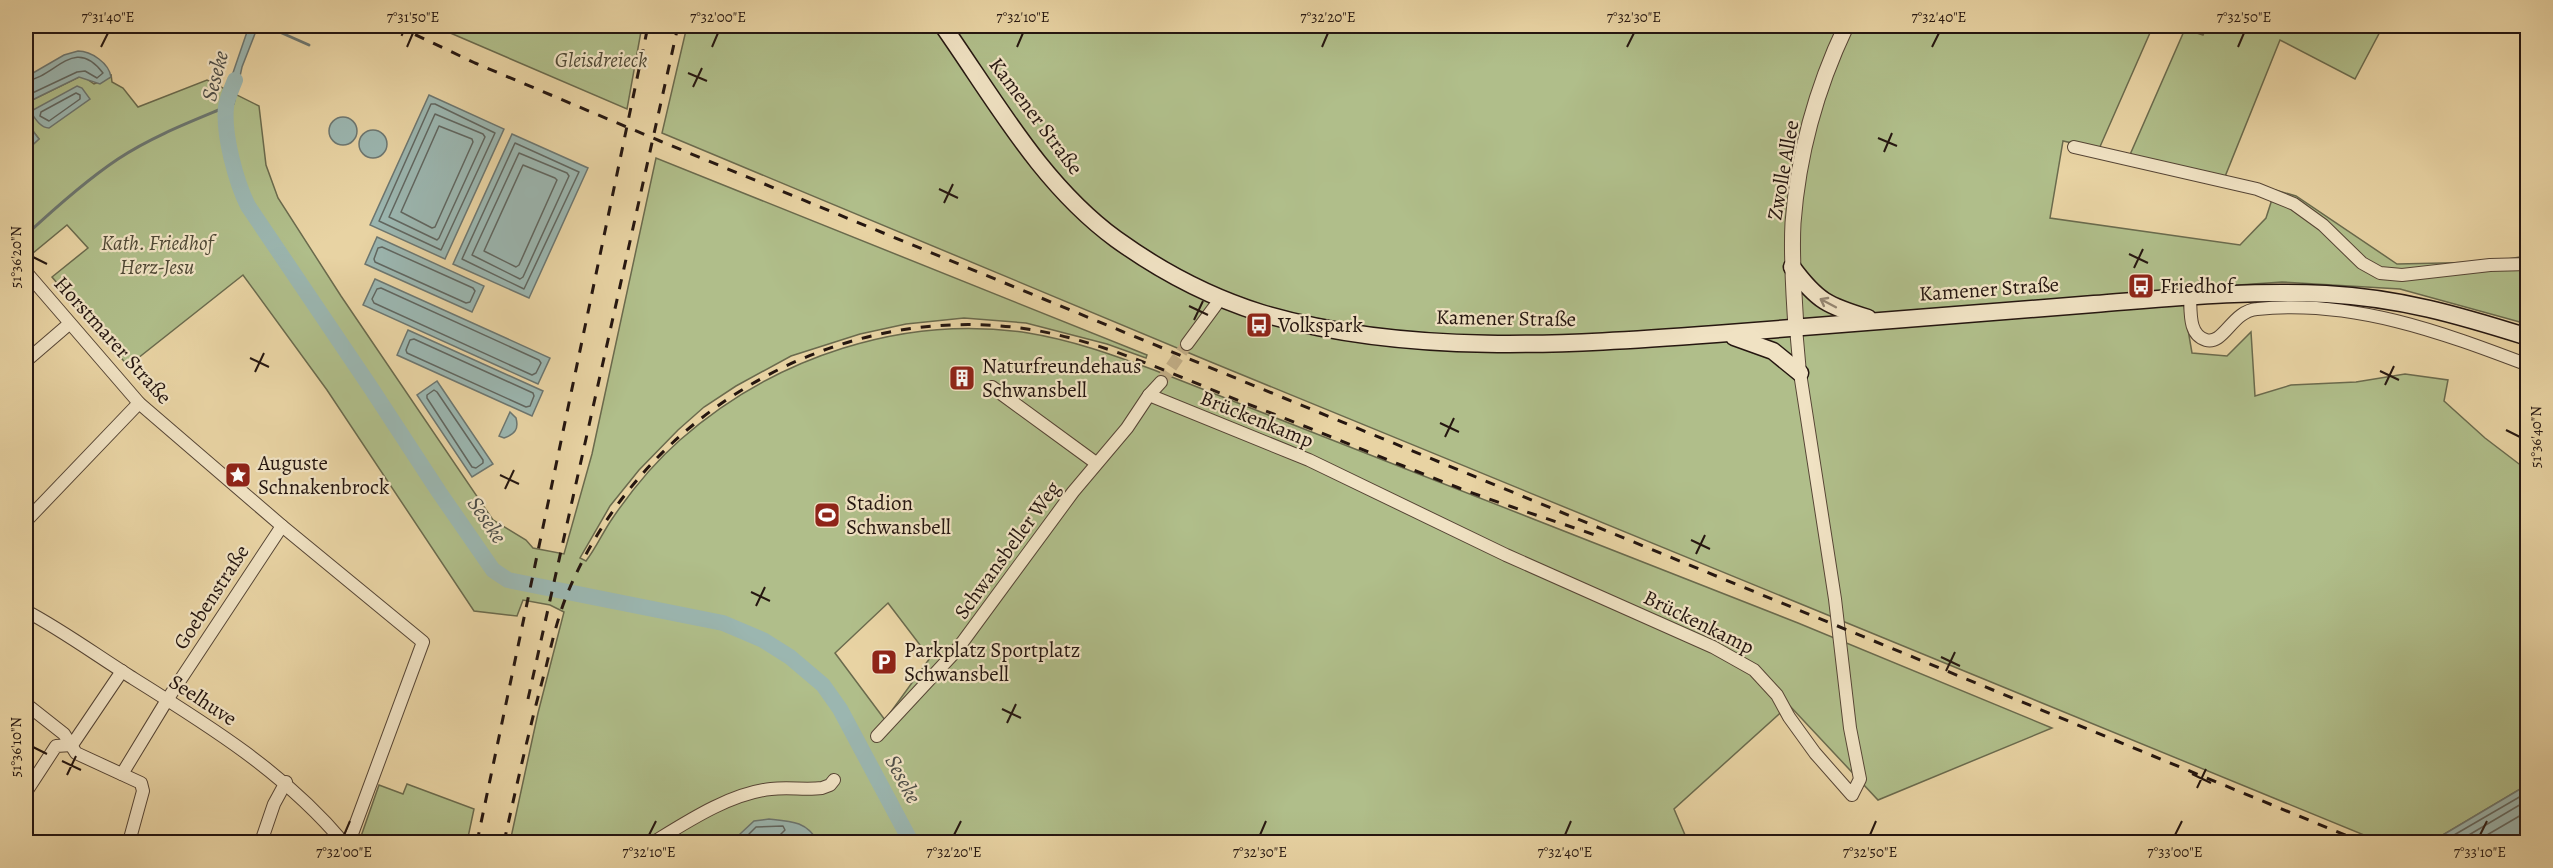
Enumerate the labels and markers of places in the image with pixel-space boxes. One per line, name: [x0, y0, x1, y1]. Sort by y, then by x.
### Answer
bus stop icon: Friedhof: [2126, 271, 2156, 301]
place label: Friedhof: [2160, 272, 2237, 300]
bus stop icon: Volkspark: [1244, 310, 1274, 340]
place label: Volkspark: [1277, 311, 1364, 339]
place label: Naturfreundehaus Schwansbell: [982, 352, 1141, 404]
building icon: Naturfreundehaus Schwansbell: [947, 363, 977, 393]
place label: Auguste Schnakenbrock: [257, 449, 390, 501]
place icon: Auguste Schnakenbrock: [223, 460, 253, 490]
place label: Stadion Schwansbell: [846, 489, 951, 541]
sports icon: Stadion Schwansbell: [812, 500, 842, 530]
place label: Parkplatz Sportplatz Schwansbell: [904, 636, 1080, 688]
parking icon: Parkplatz Sportplatz Schwansbell: [869, 647, 899, 677]

